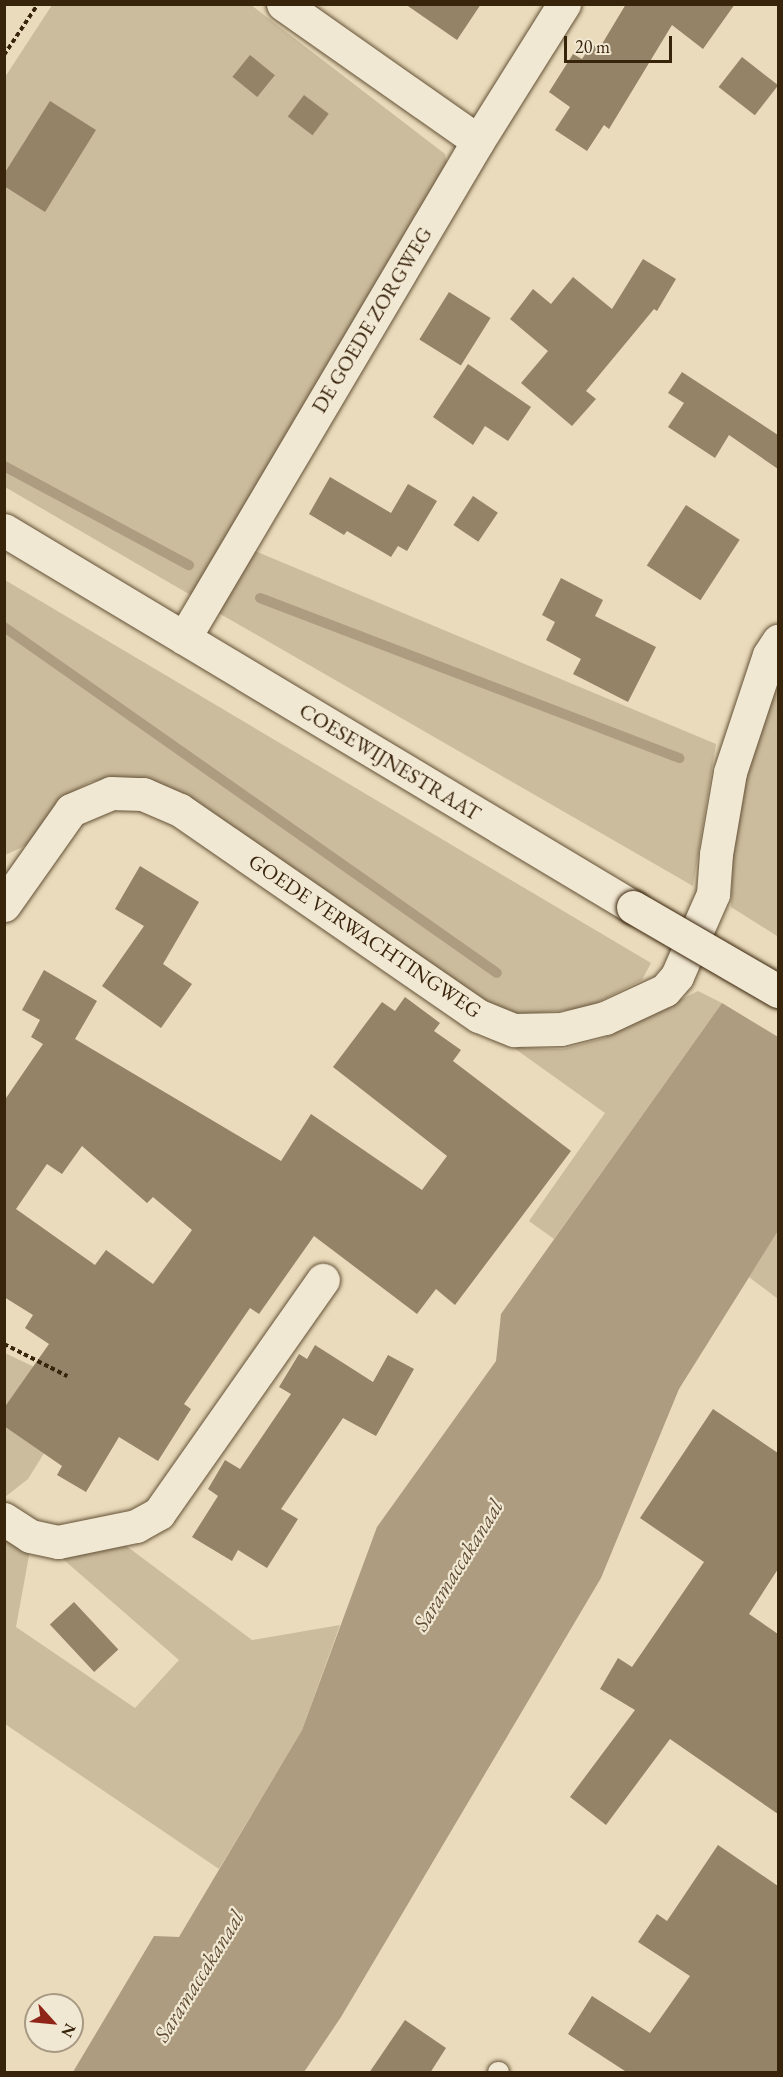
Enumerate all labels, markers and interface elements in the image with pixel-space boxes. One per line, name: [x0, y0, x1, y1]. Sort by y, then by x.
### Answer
scale bar: [567, 24, 675, 62]
text: 20 m: [575, 35, 610, 58]
street label: DE GOEDE ZORGWEG: [307, 223, 437, 417]
street label: COESEWIJNESTRAAT: [295, 698, 485, 826]
street label: GOEDE VERWACHTINGWEG: [244, 849, 486, 1023]
water label: Saramaccakanaal: [407, 1494, 509, 1636]
water label: Saramaccakanaal: [148, 1905, 250, 2047]
north arrow: [24, 1993, 84, 2053]
text: N: [56, 2020, 81, 2041]

